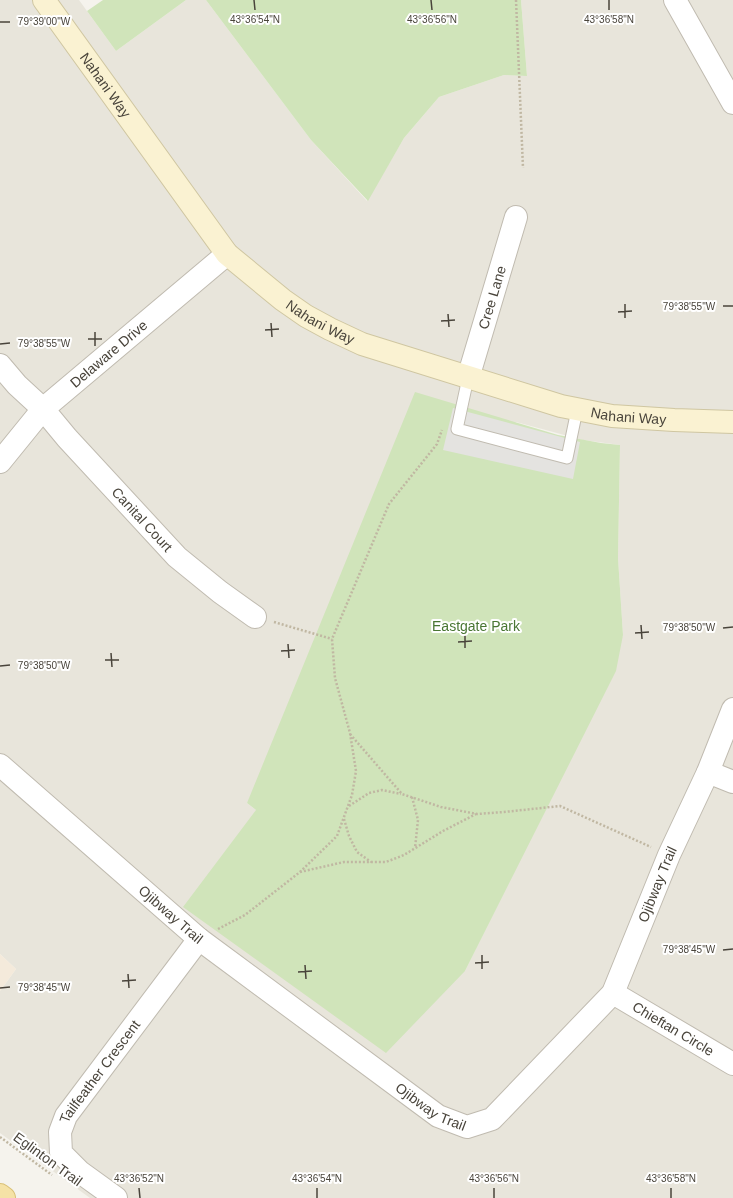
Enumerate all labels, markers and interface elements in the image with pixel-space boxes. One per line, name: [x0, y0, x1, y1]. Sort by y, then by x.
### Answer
text: 43°36'54"N: [230, 14, 280, 25]
text: 43°36'56"N: [407, 14, 457, 25]
text: 43°36'58"N: [584, 14, 634, 25]
text: 79°39'00"W: [18, 16, 71, 27]
street label: Nahani Way: [77, 50, 134, 121]
street label: Cree Lane: [475, 264, 509, 331]
street label: Nahani Way: [283, 297, 357, 347]
text: 79°38'55"W: [663, 301, 716, 312]
street label: Delaware Drive: [67, 317, 151, 391]
text: 79°38'55"W: [18, 338, 71, 349]
street label: Nahani Way: [589, 404, 667, 427]
street label: Canital Court: [109, 484, 176, 555]
park label: Eastgate Park: [432, 618, 521, 634]
text: 79°38'50"W: [663, 622, 716, 633]
text: 79°38'50"W: [18, 660, 71, 671]
street label: Ojibway Trail: [635, 844, 680, 925]
street label: Ojibway Trail: [135, 882, 206, 947]
text: 79°38'45"W: [663, 944, 716, 955]
text: 79°38'45"W: [18, 982, 71, 993]
street label: Chieftan Circle: [630, 998, 717, 1059]
street label: Tailfeather Crescent: [56, 1017, 143, 1125]
street label: Ojibway Trail: [392, 1079, 468, 1134]
street label: Eglinton Trail: [11, 1129, 85, 1189]
text: 43°36'52"N: [114, 1173, 164, 1184]
text: 43°36'54"N: [292, 1173, 342, 1184]
text: 43°36'56"N: [469, 1173, 519, 1184]
text: 43°36'58"N: [646, 1173, 696, 1184]

